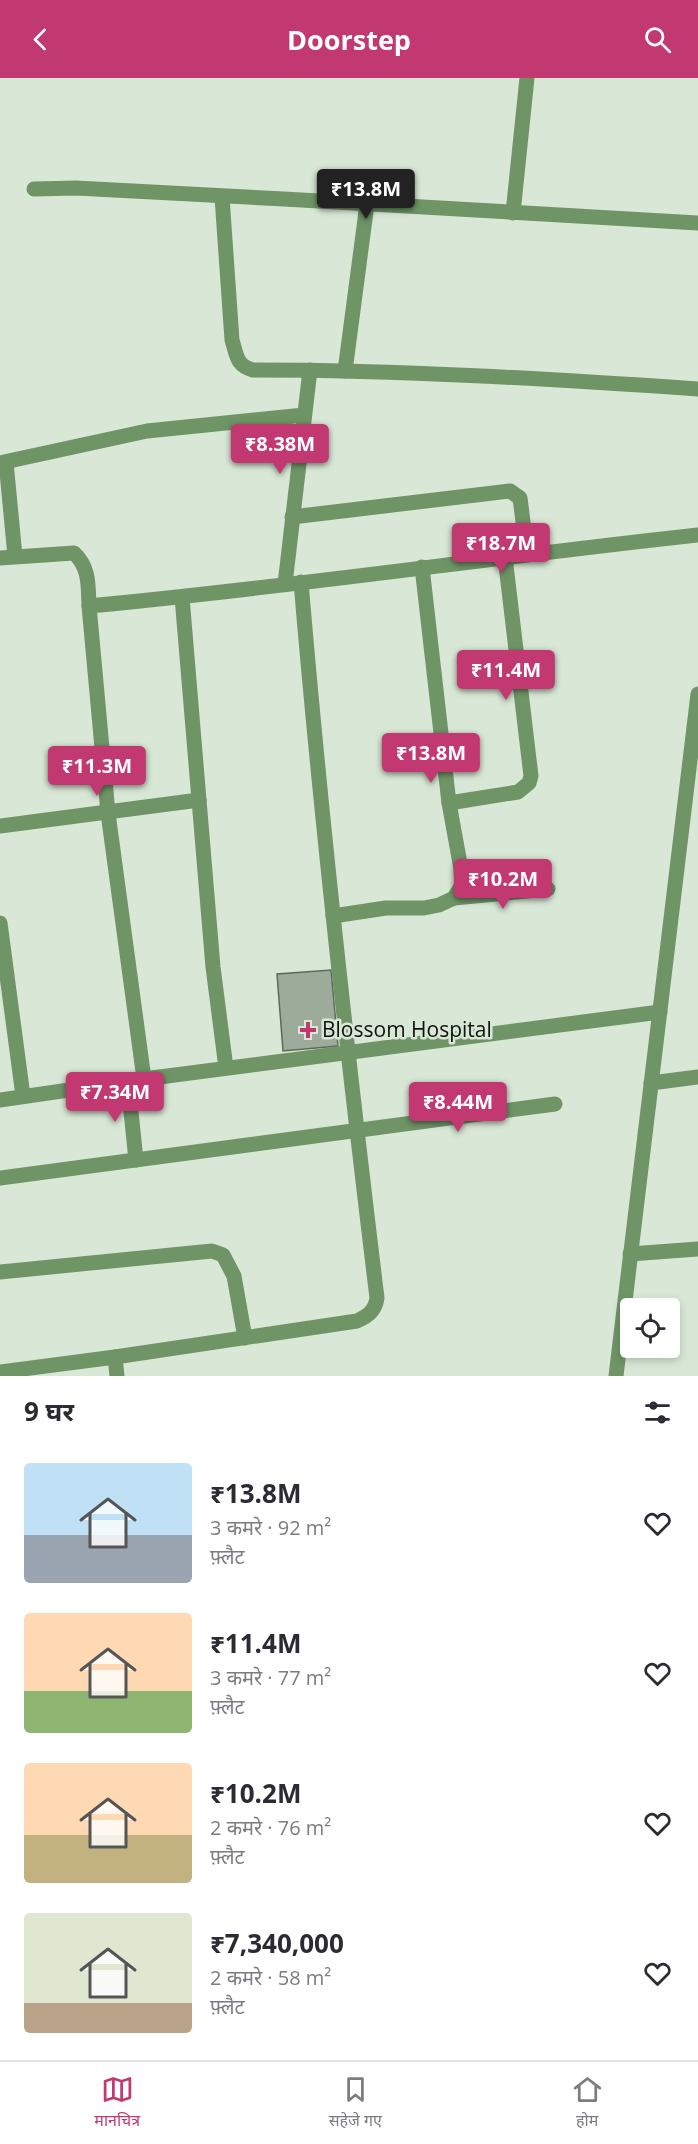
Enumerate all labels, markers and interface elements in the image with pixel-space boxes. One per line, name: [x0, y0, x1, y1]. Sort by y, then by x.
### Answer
text: Doorstep: [287, 21, 411, 58]
icon: back: [24, 23, 57, 56]
icon: search: [641, 23, 674, 56]
pin: ₹13.8M: [317, 169, 415, 220]
text: ₹13.8M: [331, 175, 401, 202]
pin: ₹8.38M: [231, 424, 329, 475]
text: ₹8.38M: [245, 430, 315, 457]
pin: ₹18.7M: [452, 523, 550, 574]
text: ₹18.7M: [466, 529, 536, 556]
pin: ₹11.4M: [457, 650, 555, 701]
text: ₹11.4M: [471, 656, 541, 683]
pin: ₹13.8M: [382, 733, 480, 784]
text: ₹13.8M: [396, 739, 466, 766]
pin: ₹11.3M: [48, 746, 146, 797]
text: ₹11.3M: [62, 752, 132, 779]
pin: ₹10.2M: [454, 859, 552, 910]
text: ₹10.2M: [468, 865, 538, 892]
place label: Blossom Hospital: [322, 1015, 492, 1043]
marker: Blossom Hospital: [299, 1021, 317, 1039]
pin: ₹7.34M: [66, 1072, 164, 1123]
text: ₹7.34M: [80, 1078, 150, 1105]
pin: ₹8.44M: [409, 1082, 507, 1133]
text: ₹8.44M: [423, 1088, 493, 1115]
map controls: [620, 1298, 680, 1358]
button: locate: [620, 1298, 680, 1358]
text: 9 घर: [24, 1393, 74, 1429]
icon: filters: [641, 1396, 674, 1429]
text: ₹13.8M: [210, 1475, 301, 1511]
icon: home: [72, 1487, 144, 1559]
icon: heart: [641, 1507, 674, 1540]
text: 3 कमरे · 92 m²: [210, 1514, 331, 1541]
text: फ़्लैट: [210, 1543, 245, 1570]
text: ₹11.4M: [210, 1625, 301, 1661]
icon: home: [72, 1637, 144, 1709]
icon: heart: [641, 1657, 674, 1690]
text: 3 कमरे · 77 m²: [210, 1664, 331, 1691]
text: फ़्लैट: [210, 1693, 245, 1720]
text: ₹10.2M: [210, 1775, 301, 1811]
icon: home: [72, 1787, 144, 1859]
icon: heart: [641, 1807, 674, 1840]
text: 2 कमरे · 76 m²: [210, 1814, 331, 1841]
text: फ़्लैट: [210, 1843, 245, 1870]
text: ₹7,340,000: [210, 1925, 344, 1961]
icon: home: [72, 1937, 144, 2009]
icon: heart: [641, 1957, 674, 1990]
text: 2 कमरे · 58 m²: [210, 1964, 331, 1991]
text: फ़्लैट: [210, 1993, 245, 2020]
tab: मानचित्र: [94, 2073, 140, 2133]
tab: सहेजे गए: [329, 2073, 382, 2133]
tab: होम: [571, 2073, 604, 2133]

